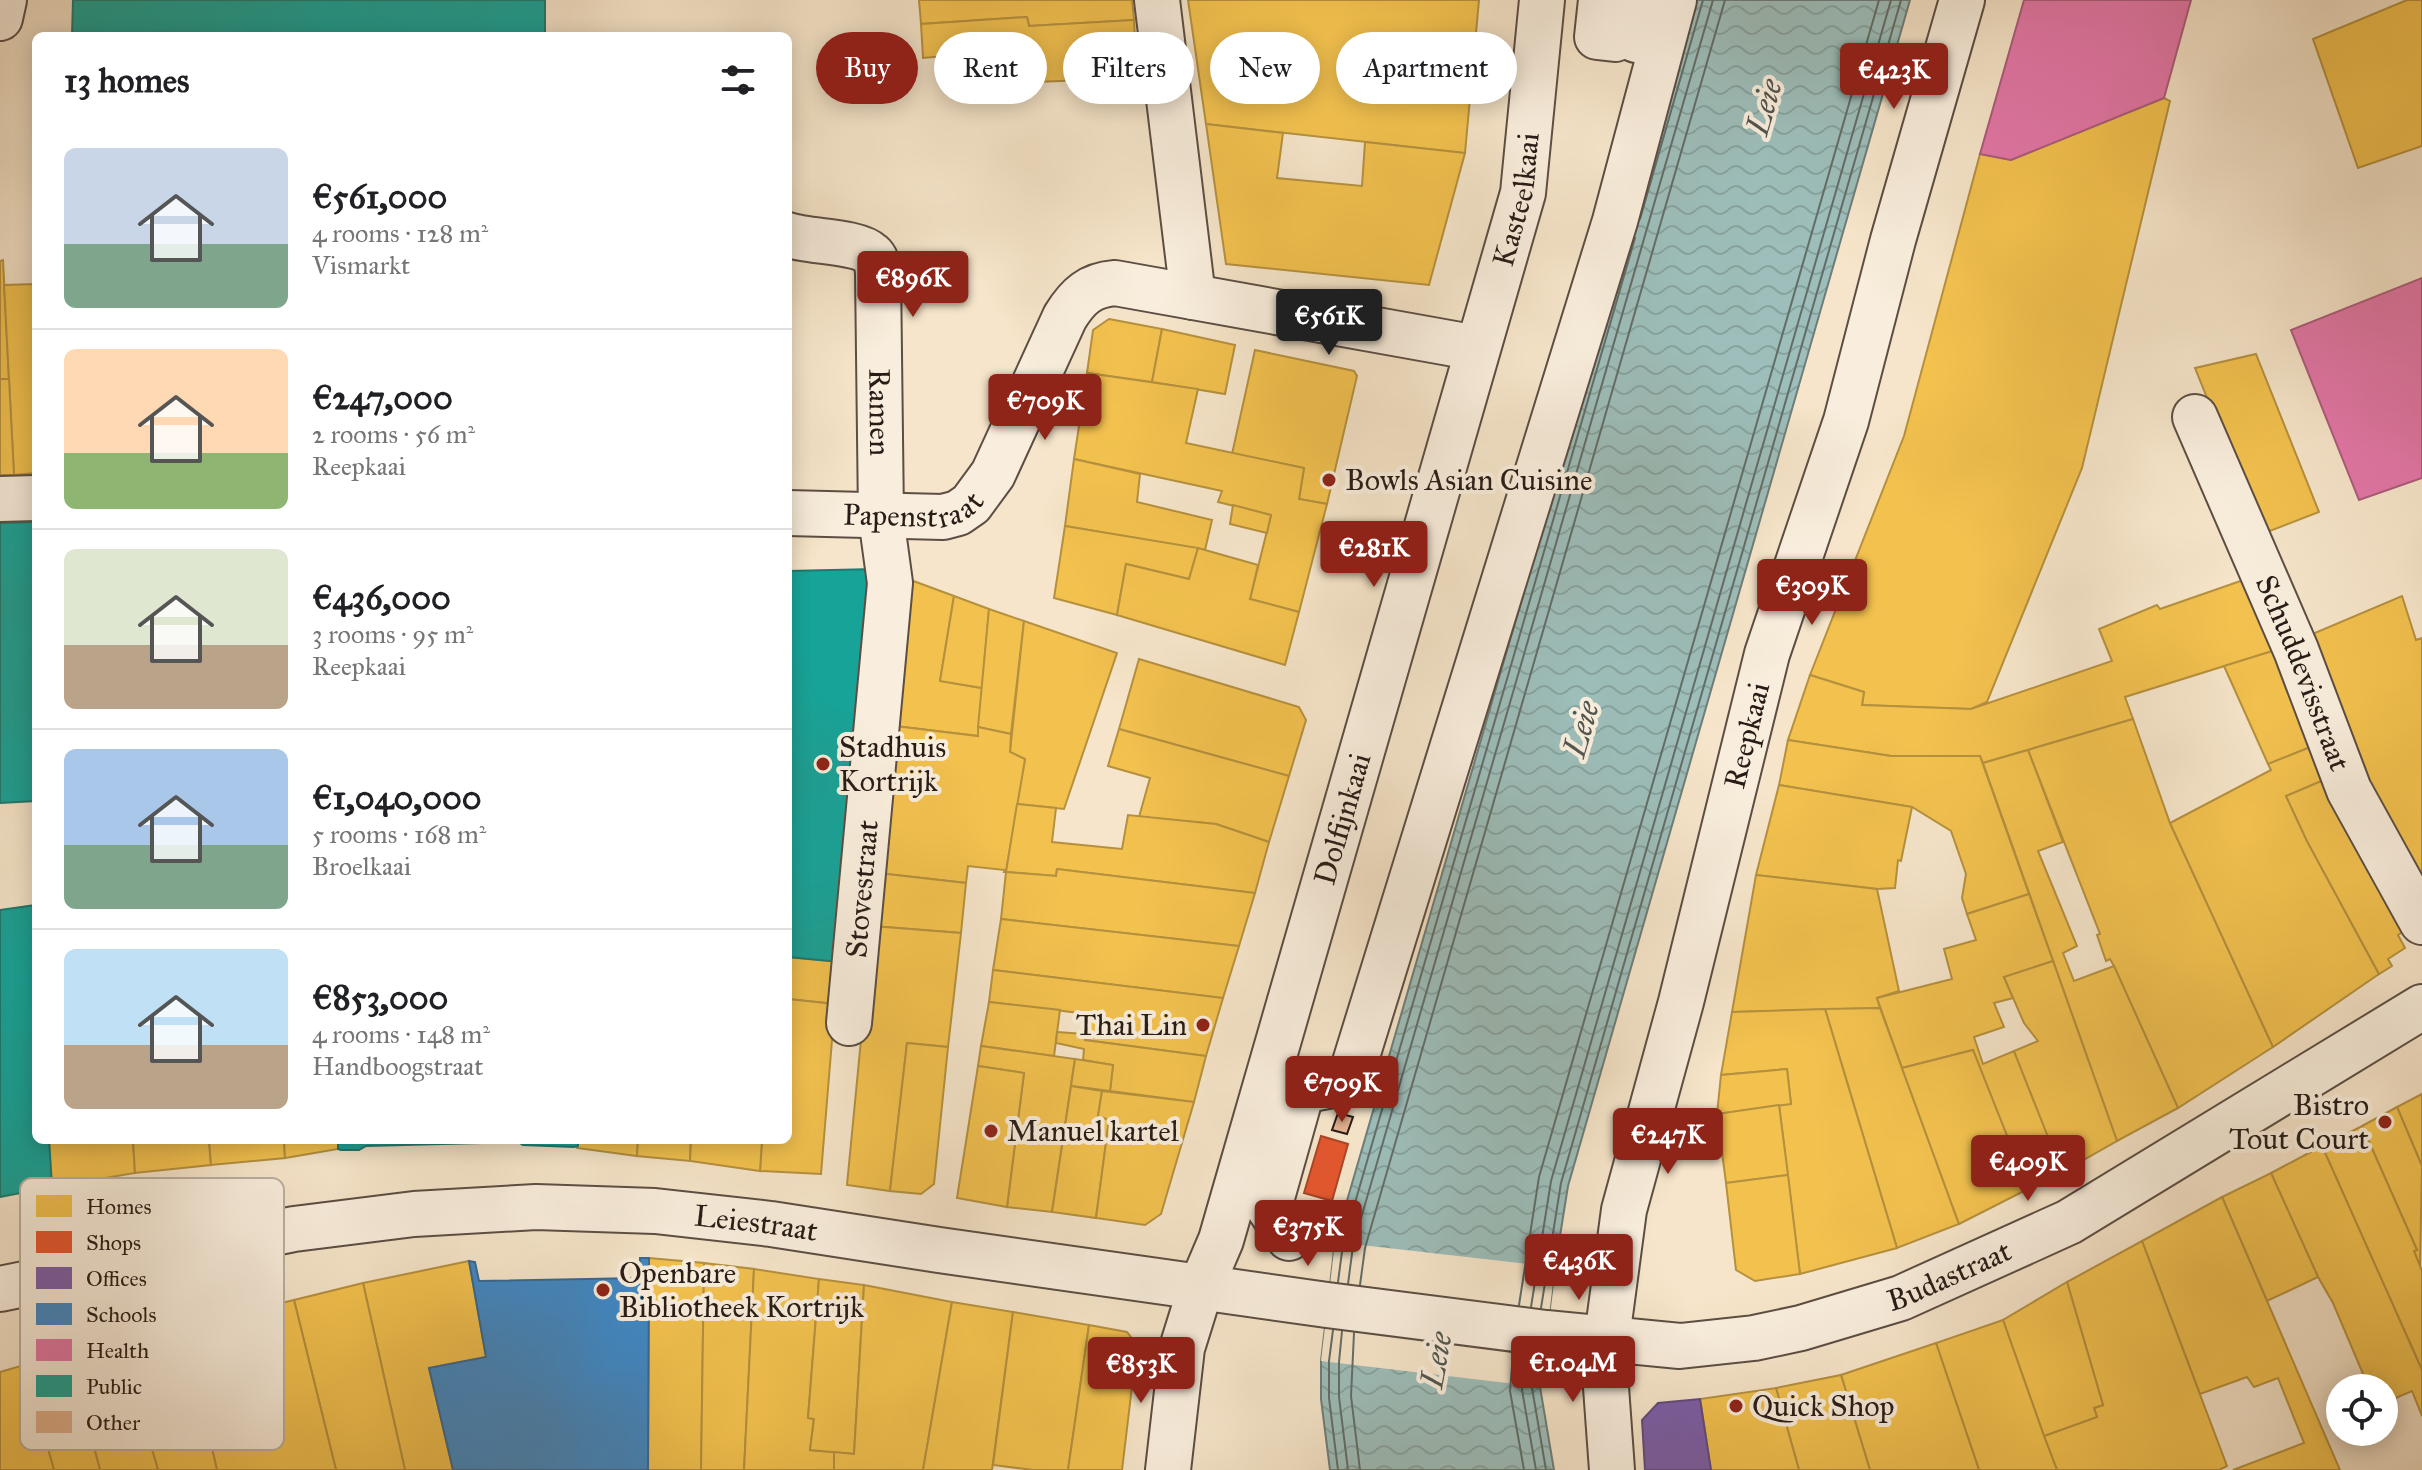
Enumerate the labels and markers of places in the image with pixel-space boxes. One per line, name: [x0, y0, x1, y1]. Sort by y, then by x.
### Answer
pin: €423K: [1838, 43, 1950, 111]
pin: €896K: [857, 251, 969, 319]
pin: €561K: [1273, 289, 1385, 357]
pin: €709K: [989, 374, 1101, 442]
place label: Bowls Asian Cuisine: [1345, 462, 1592, 498]
marker: Bowls Asian Cuisine: [1320, 471, 1338, 489]
pin: €281K: [1318, 521, 1430, 589]
pin: €309K: [1756, 559, 1868, 627]
place label: Stadhuis Kortrijk: [839, 729, 946, 799]
marker: Stadhuis Kortrijk: [814, 755, 832, 773]
place label: Thai Lin: [1076, 1007, 1187, 1043]
marker: Thai Lin: [1194, 1016, 1212, 1034]
pin: €709K: [1286, 1056, 1398, 1124]
place label: Bistro Tout Court: [2229, 1087, 2369, 1157]
pin: €247K: [1612, 1108, 1724, 1176]
place label: Manuel kartel: [1007, 1113, 1180, 1149]
marker: Bistro Tout Court: [2376, 1113, 2394, 1131]
marker: Manuel kartel: [982, 1122, 1000, 1140]
pin: €409K: [1972, 1135, 2084, 1203]
pin: €375K: [1252, 1200, 1364, 1268]
pin: €436K: [1523, 1234, 1635, 1302]
place label: Openbare Bibliotheek Kortrijk: [619, 1255, 864, 1325]
marker: Openbare Bibliotheek Kortrijk: [594, 1281, 612, 1299]
pin: €1.04M: [1508, 1336, 1638, 1404]
pin: €853K: [1085, 1337, 1197, 1405]
place label: Quick Shop: [1752, 1388, 1895, 1424]
marker: Quick Shop: [1727, 1397, 1745, 1415]

